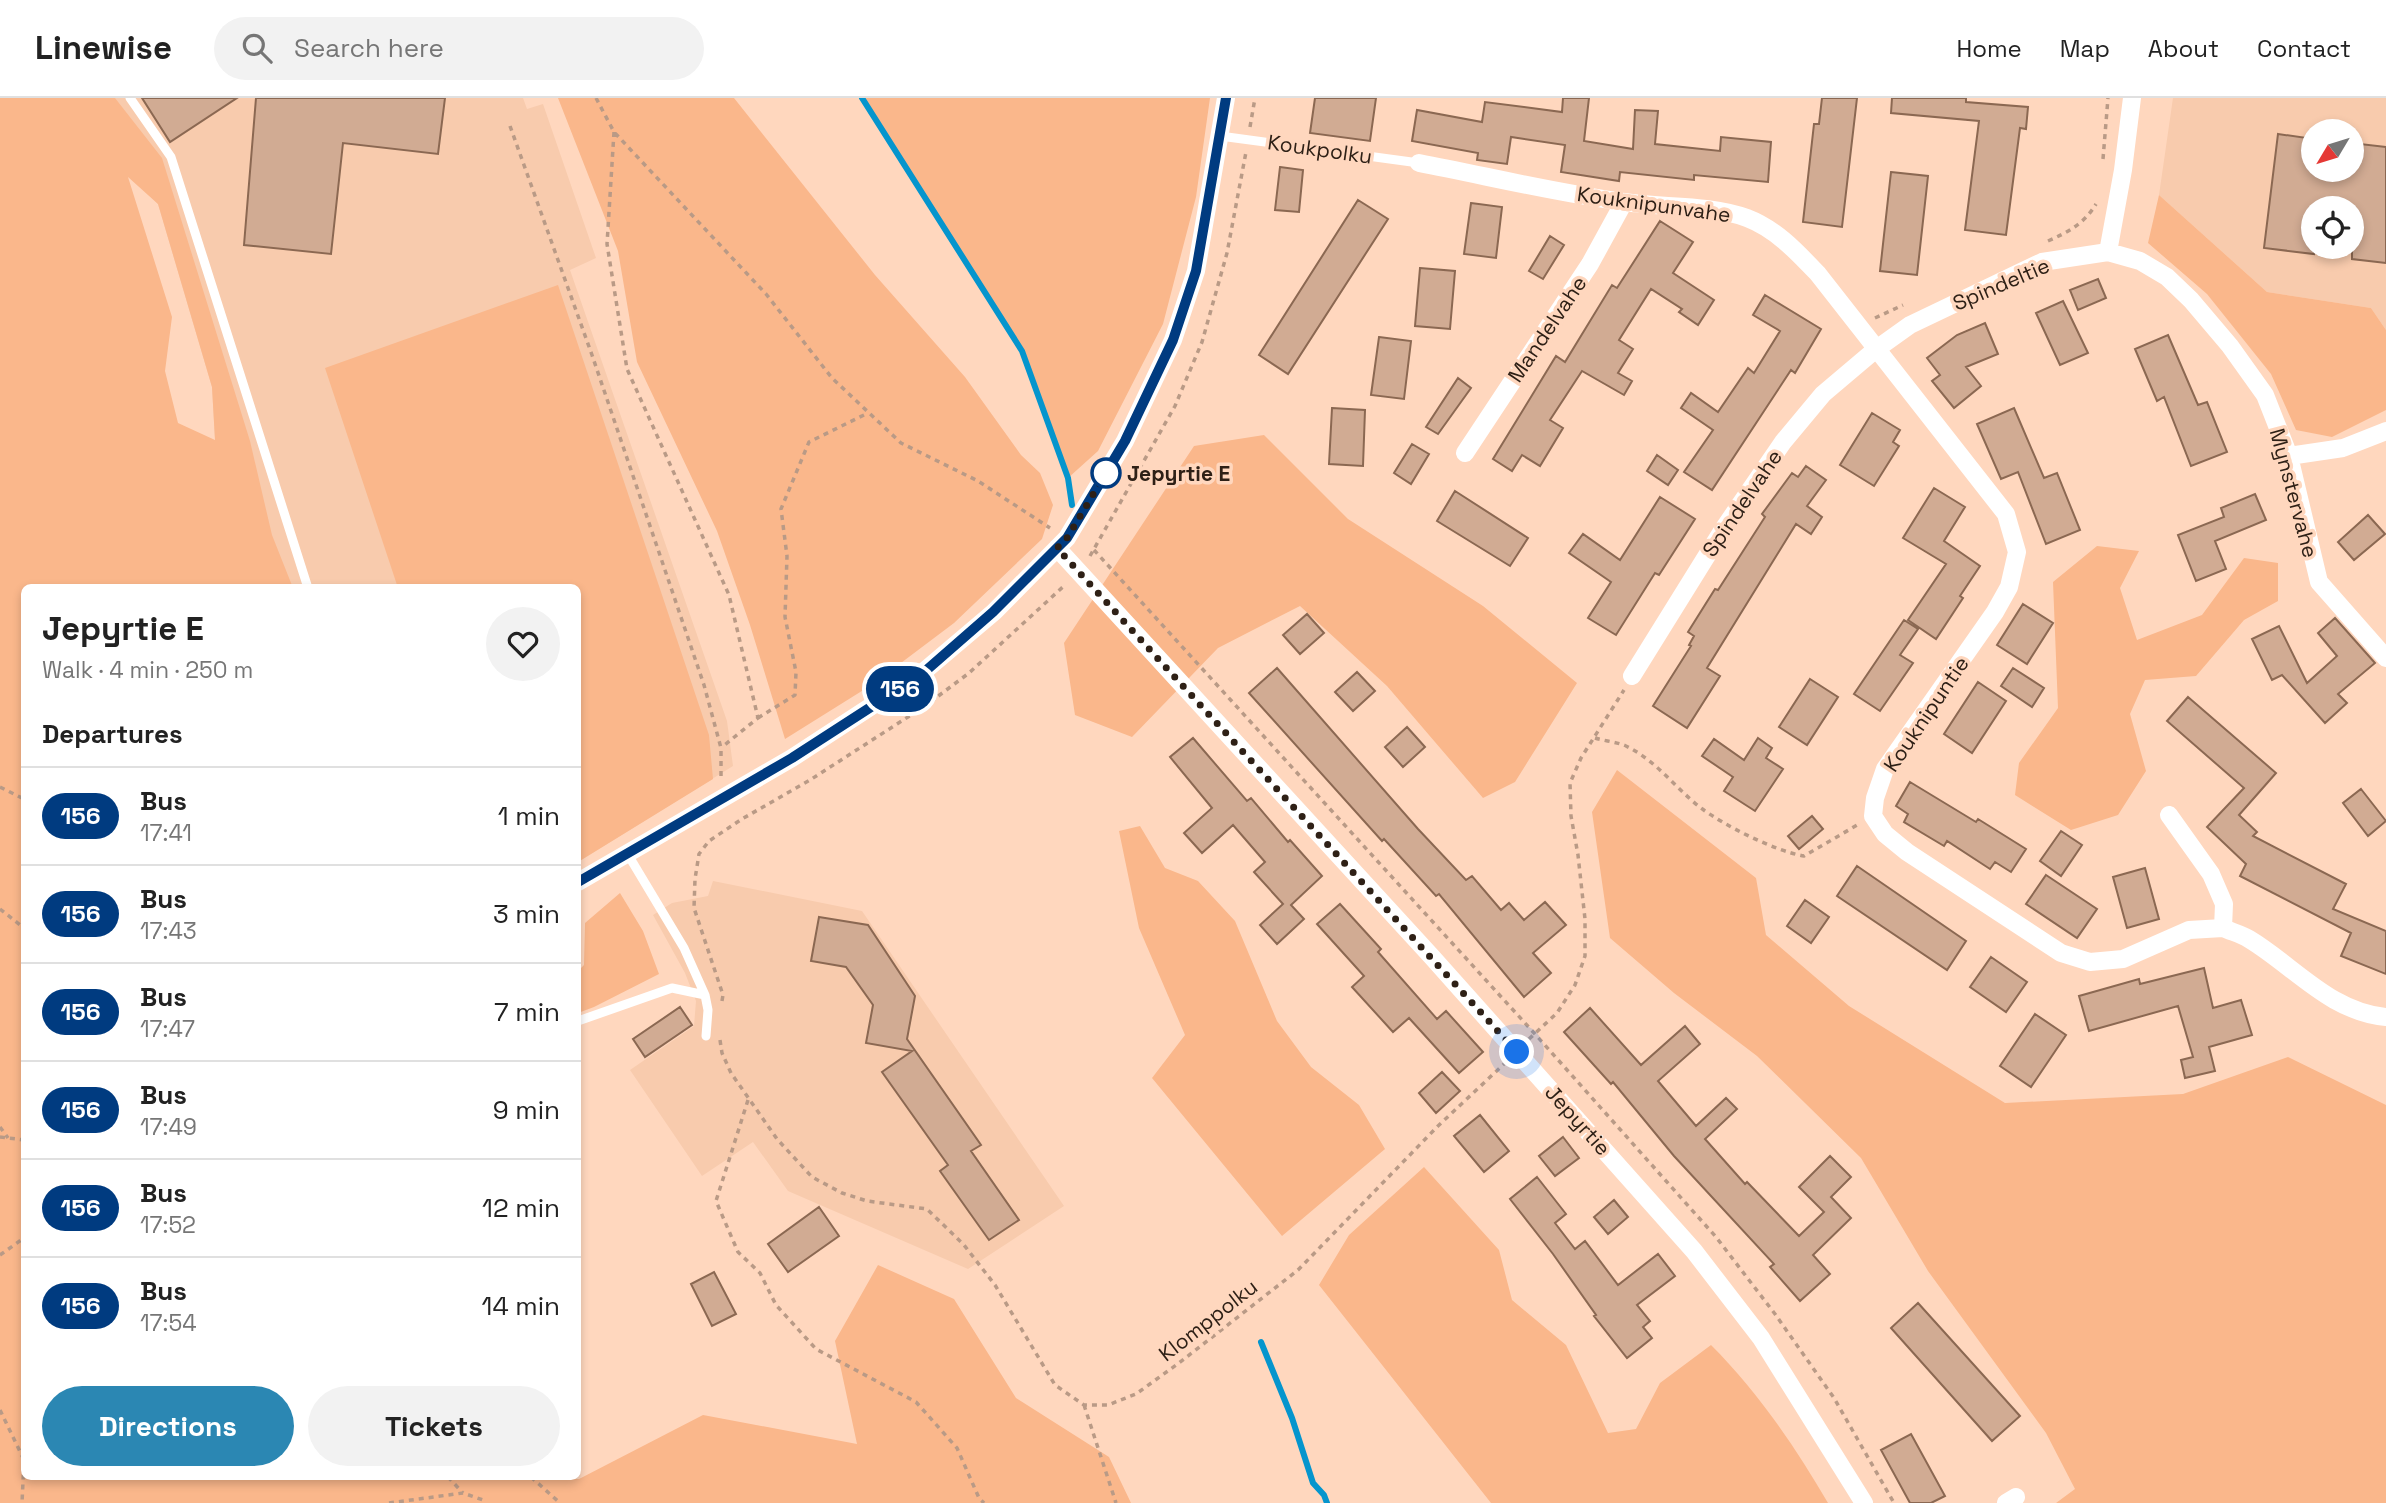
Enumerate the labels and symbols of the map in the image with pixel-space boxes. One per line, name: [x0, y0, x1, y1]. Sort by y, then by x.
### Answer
north arrow: [2301, 119, 2364, 182]
street label: Koukpolku: [1266, 128, 1374, 170]
street label: Kouknipunvahe: [1575, 180, 1733, 228]
street label: Spindeltie: [1948, 251, 2054, 317]
street label: Mandelvahe: [1502, 271, 1592, 387]
street label: Mynstervahe: [2264, 425, 2324, 561]
street label: Spindelvahe: [1696, 444, 1788, 562]
marker: Jepyrtie E: [1091, 458, 1121, 488]
place label: Jepyrtie E: [1127, 460, 1230, 487]
street label: Kouknipuntie: [1877, 651, 1975, 777]
line badge: 156: [860, 666, 940, 712]
your location: [1499, 1034, 1534, 1069]
street label: Jepyrtie: [1539, 1079, 1617, 1161]
street label: Klomppolku: [1153, 1273, 1263, 1367]

